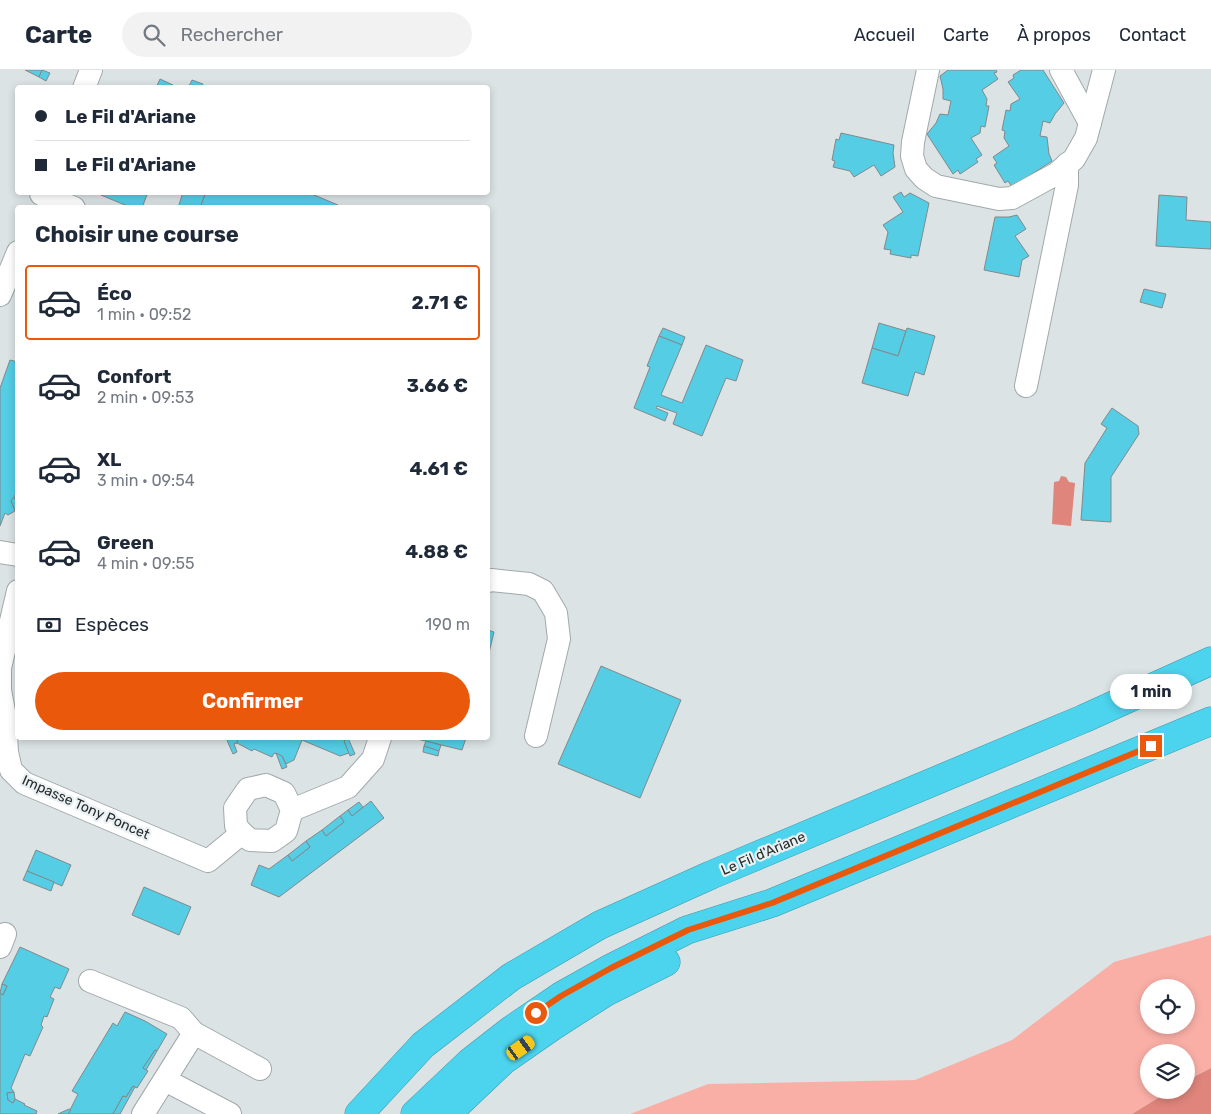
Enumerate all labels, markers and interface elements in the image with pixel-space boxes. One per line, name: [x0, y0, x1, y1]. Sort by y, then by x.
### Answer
search box: [122, 12, 472, 57]
text: Carte: [25, 21, 92, 49]
icon: search: [140, 21, 168, 49]
text: Rechercher: [180, 23, 283, 46]
text: Accueil: [854, 24, 915, 46]
text: Carte: [943, 24, 989, 46]
text: À propos: [1017, 24, 1091, 46]
text: Contact: [1119, 24, 1186, 46]
text: Le Fil d'Ariane: [65, 105, 196, 128]
text: Le Fil d'Ariane: [65, 153, 196, 176]
text: Choisir une course: [35, 221, 239, 248]
icon: car: [37, 280, 82, 325]
text: Éco: [97, 282, 132, 305]
text: 2.71 €: [412, 291, 468, 314]
text: 1 min · 09:52: [97, 305, 191, 324]
icon: car: [37, 363, 82, 408]
text: Confort: [97, 365, 171, 388]
text: 3.66 €: [406, 374, 468, 397]
text: 2 min · 09:53: [97, 388, 194, 407]
icon: car: [37, 446, 82, 491]
text: XL: [97, 448, 121, 471]
text: 4.61 €: [409, 457, 468, 480]
text: 3 min · 09:54: [97, 471, 195, 490]
icon: car: [37, 529, 82, 574]
text: Green: [97, 531, 154, 554]
text: 4.88 €: [405, 540, 468, 563]
text: 4 min · 09:55: [97, 554, 195, 573]
icon: cash: [35, 611, 63, 639]
text: Espèces: [75, 613, 149, 636]
text: 190 m: [425, 615, 470, 634]
button: Confirmer: [35, 672, 470, 730]
callout: 1 min: [1110, 674, 1192, 708]
text: 1 min: [1131, 682, 1171, 701]
route end: [1140, 735, 1162, 757]
street label: Impasse Tony Poncet: [19, 772, 153, 843]
street label: Le Fil d'Ariane: [718, 828, 808, 879]
map controls: [1140, 979, 1195, 1099]
button: locate: [1140, 979, 1195, 1034]
route start: [525, 1002, 547, 1024]
car: [504, 1033, 537, 1063]
button: layers: [1140, 1044, 1195, 1099]

